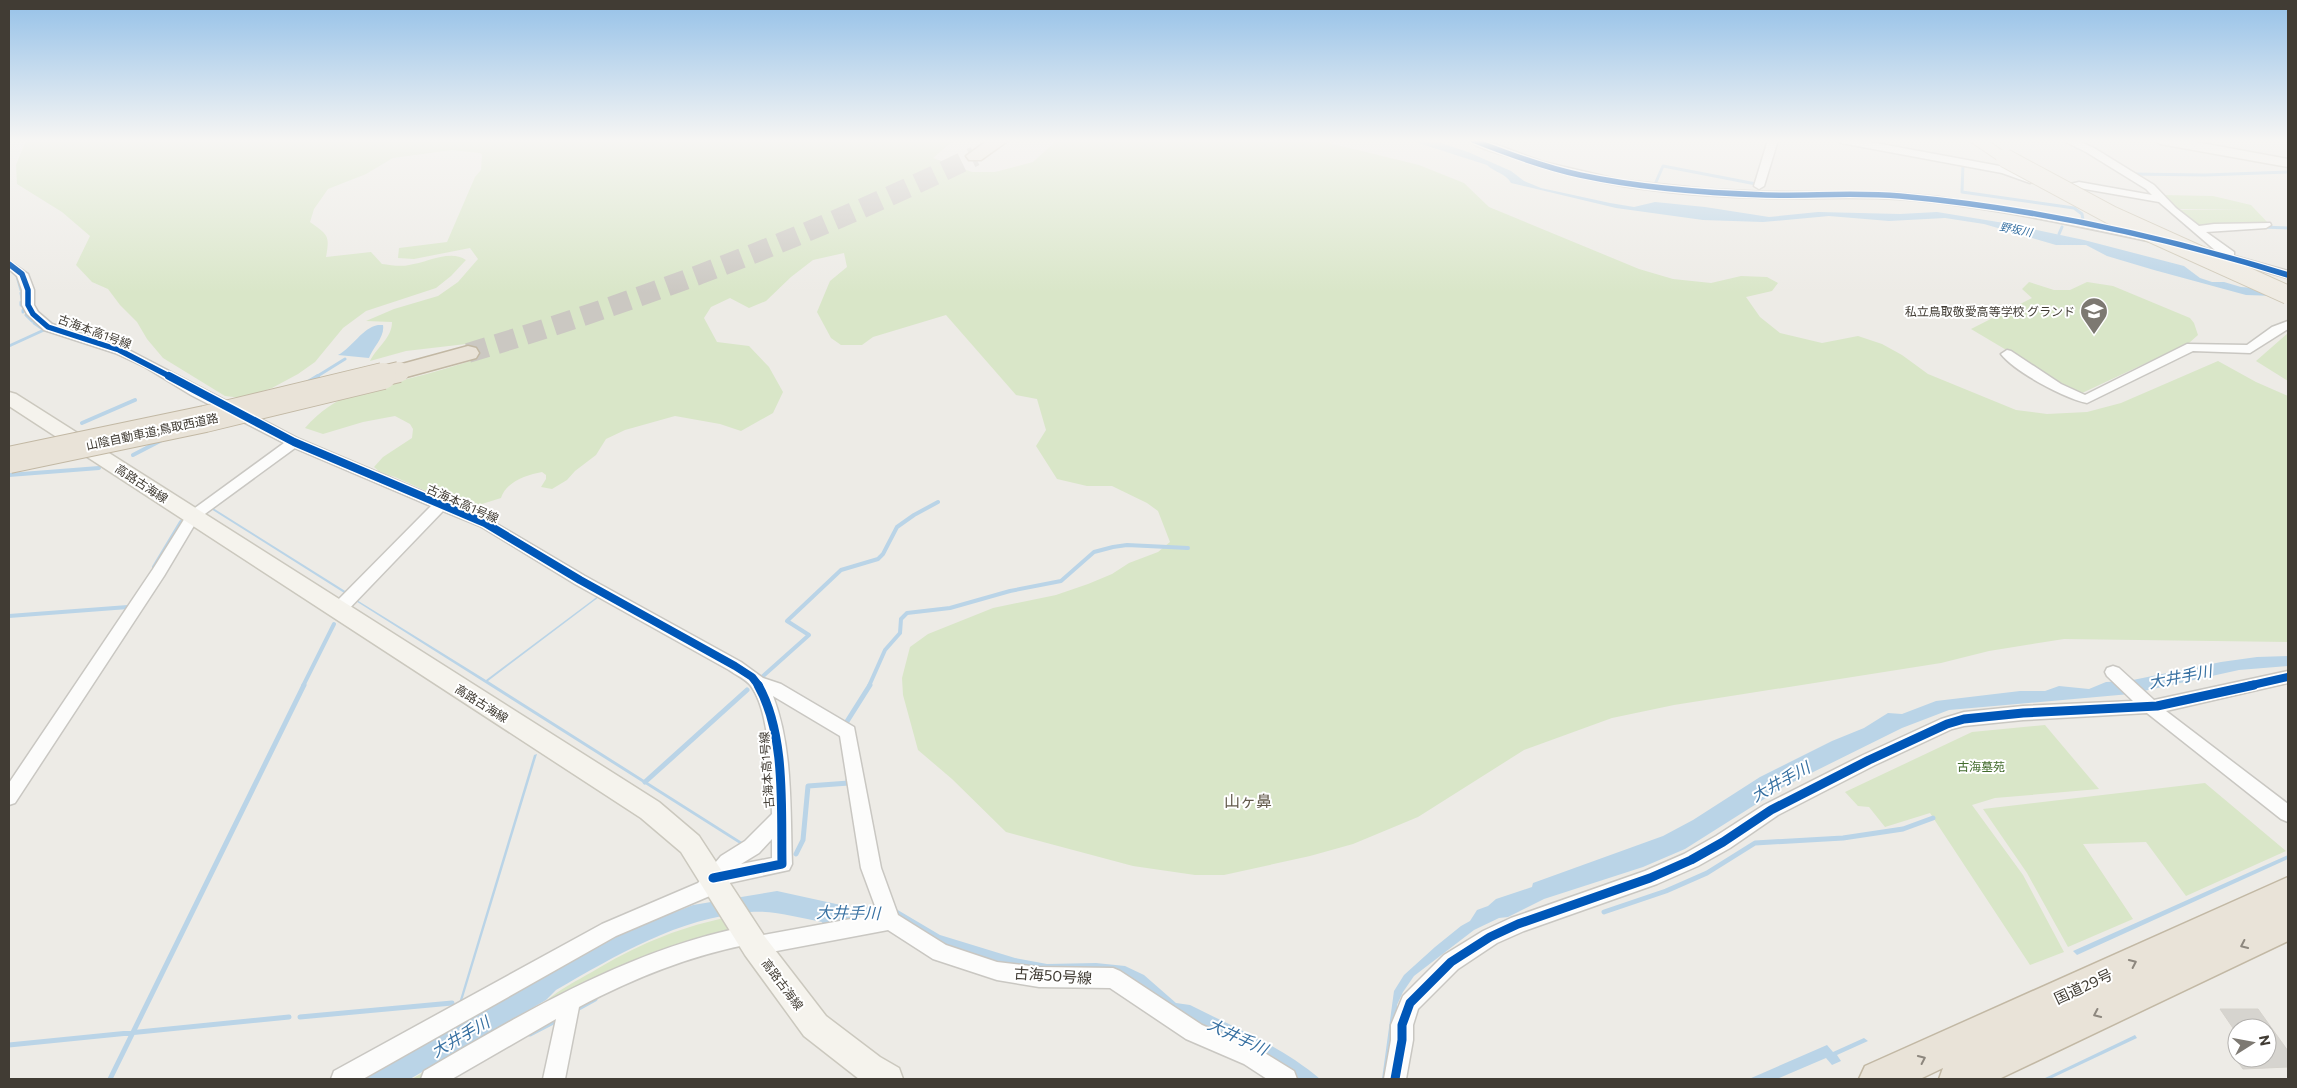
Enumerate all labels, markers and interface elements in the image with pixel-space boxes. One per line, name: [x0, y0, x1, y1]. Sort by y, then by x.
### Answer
water label: 野坂川: [1999, 219, 2034, 239]
school or university icon: 私立鳥取敬愛高等学校 グランド: [2079, 296, 2109, 335]
place label: 私立鳥取敬愛高等学校 グランド: [1905, 304, 2075, 318]
street label: 古海本高1号線: [56, 311, 134, 351]
street label: 山陰自動車道;鳥取西道路: [85, 410, 220, 453]
street label: 高路古海線: [113, 461, 171, 505]
street label: 古海本高1号線: [425, 481, 501, 525]
water label: 大井手川: [2147, 660, 2215, 691]
street label: 高路古海線: [453, 681, 511, 725]
street label: 古海本高1号線: [756, 731, 776, 809]
water label: 大井手川: [1747, 756, 1814, 805]
park label: 古海墓苑: [1957, 759, 2005, 773]
district label: 山ヶ鼻: [1224, 791, 1272, 810]
water label: 大井手川: [816, 902, 882, 922]
one-way arrow: [2240, 939, 2249, 949]
street label: 高路古海線: [759, 956, 807, 1012]
one-way arrow: [2128, 958, 2137, 969]
street label: 古海50号線: [1013, 963, 1093, 987]
street label: 国道29号: [2051, 965, 2115, 1007]
one-way arrow: [2093, 1008, 2102, 1018]
water label: 大井手川: [428, 1011, 494, 1060]
water label: 大井手川: [1205, 1014, 1273, 1059]
north arrow: [2227, 1018, 2277, 1068]
text: N: [2256, 1034, 2275, 1047]
one-way arrow: [1917, 1055, 1926, 1065]

